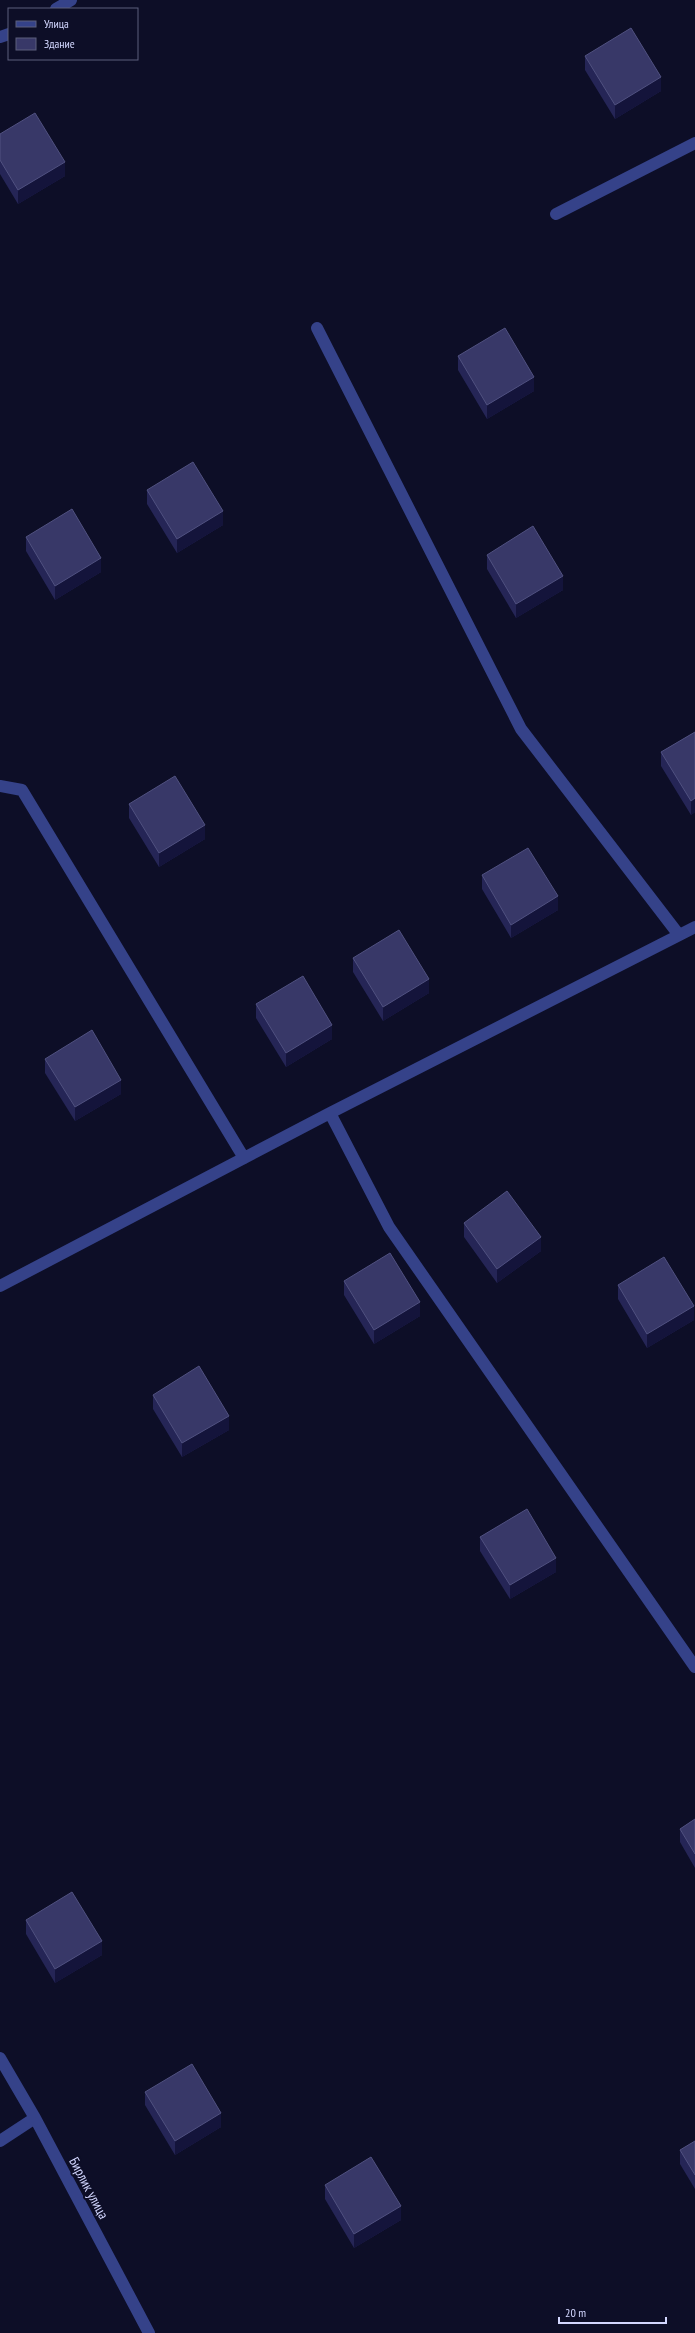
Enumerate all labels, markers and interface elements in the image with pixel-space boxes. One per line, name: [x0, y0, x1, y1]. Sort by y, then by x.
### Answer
legend: [8, 8, 138, 60]
text: Улица: [44, 16, 69, 31]
text: Здание: [44, 36, 75, 51]
street label: Бирлик улица: [65, 2154, 113, 2222]
scale bar: [559, 2299, 666, 2325]
text: 20 m: [565, 2305, 586, 2320]

